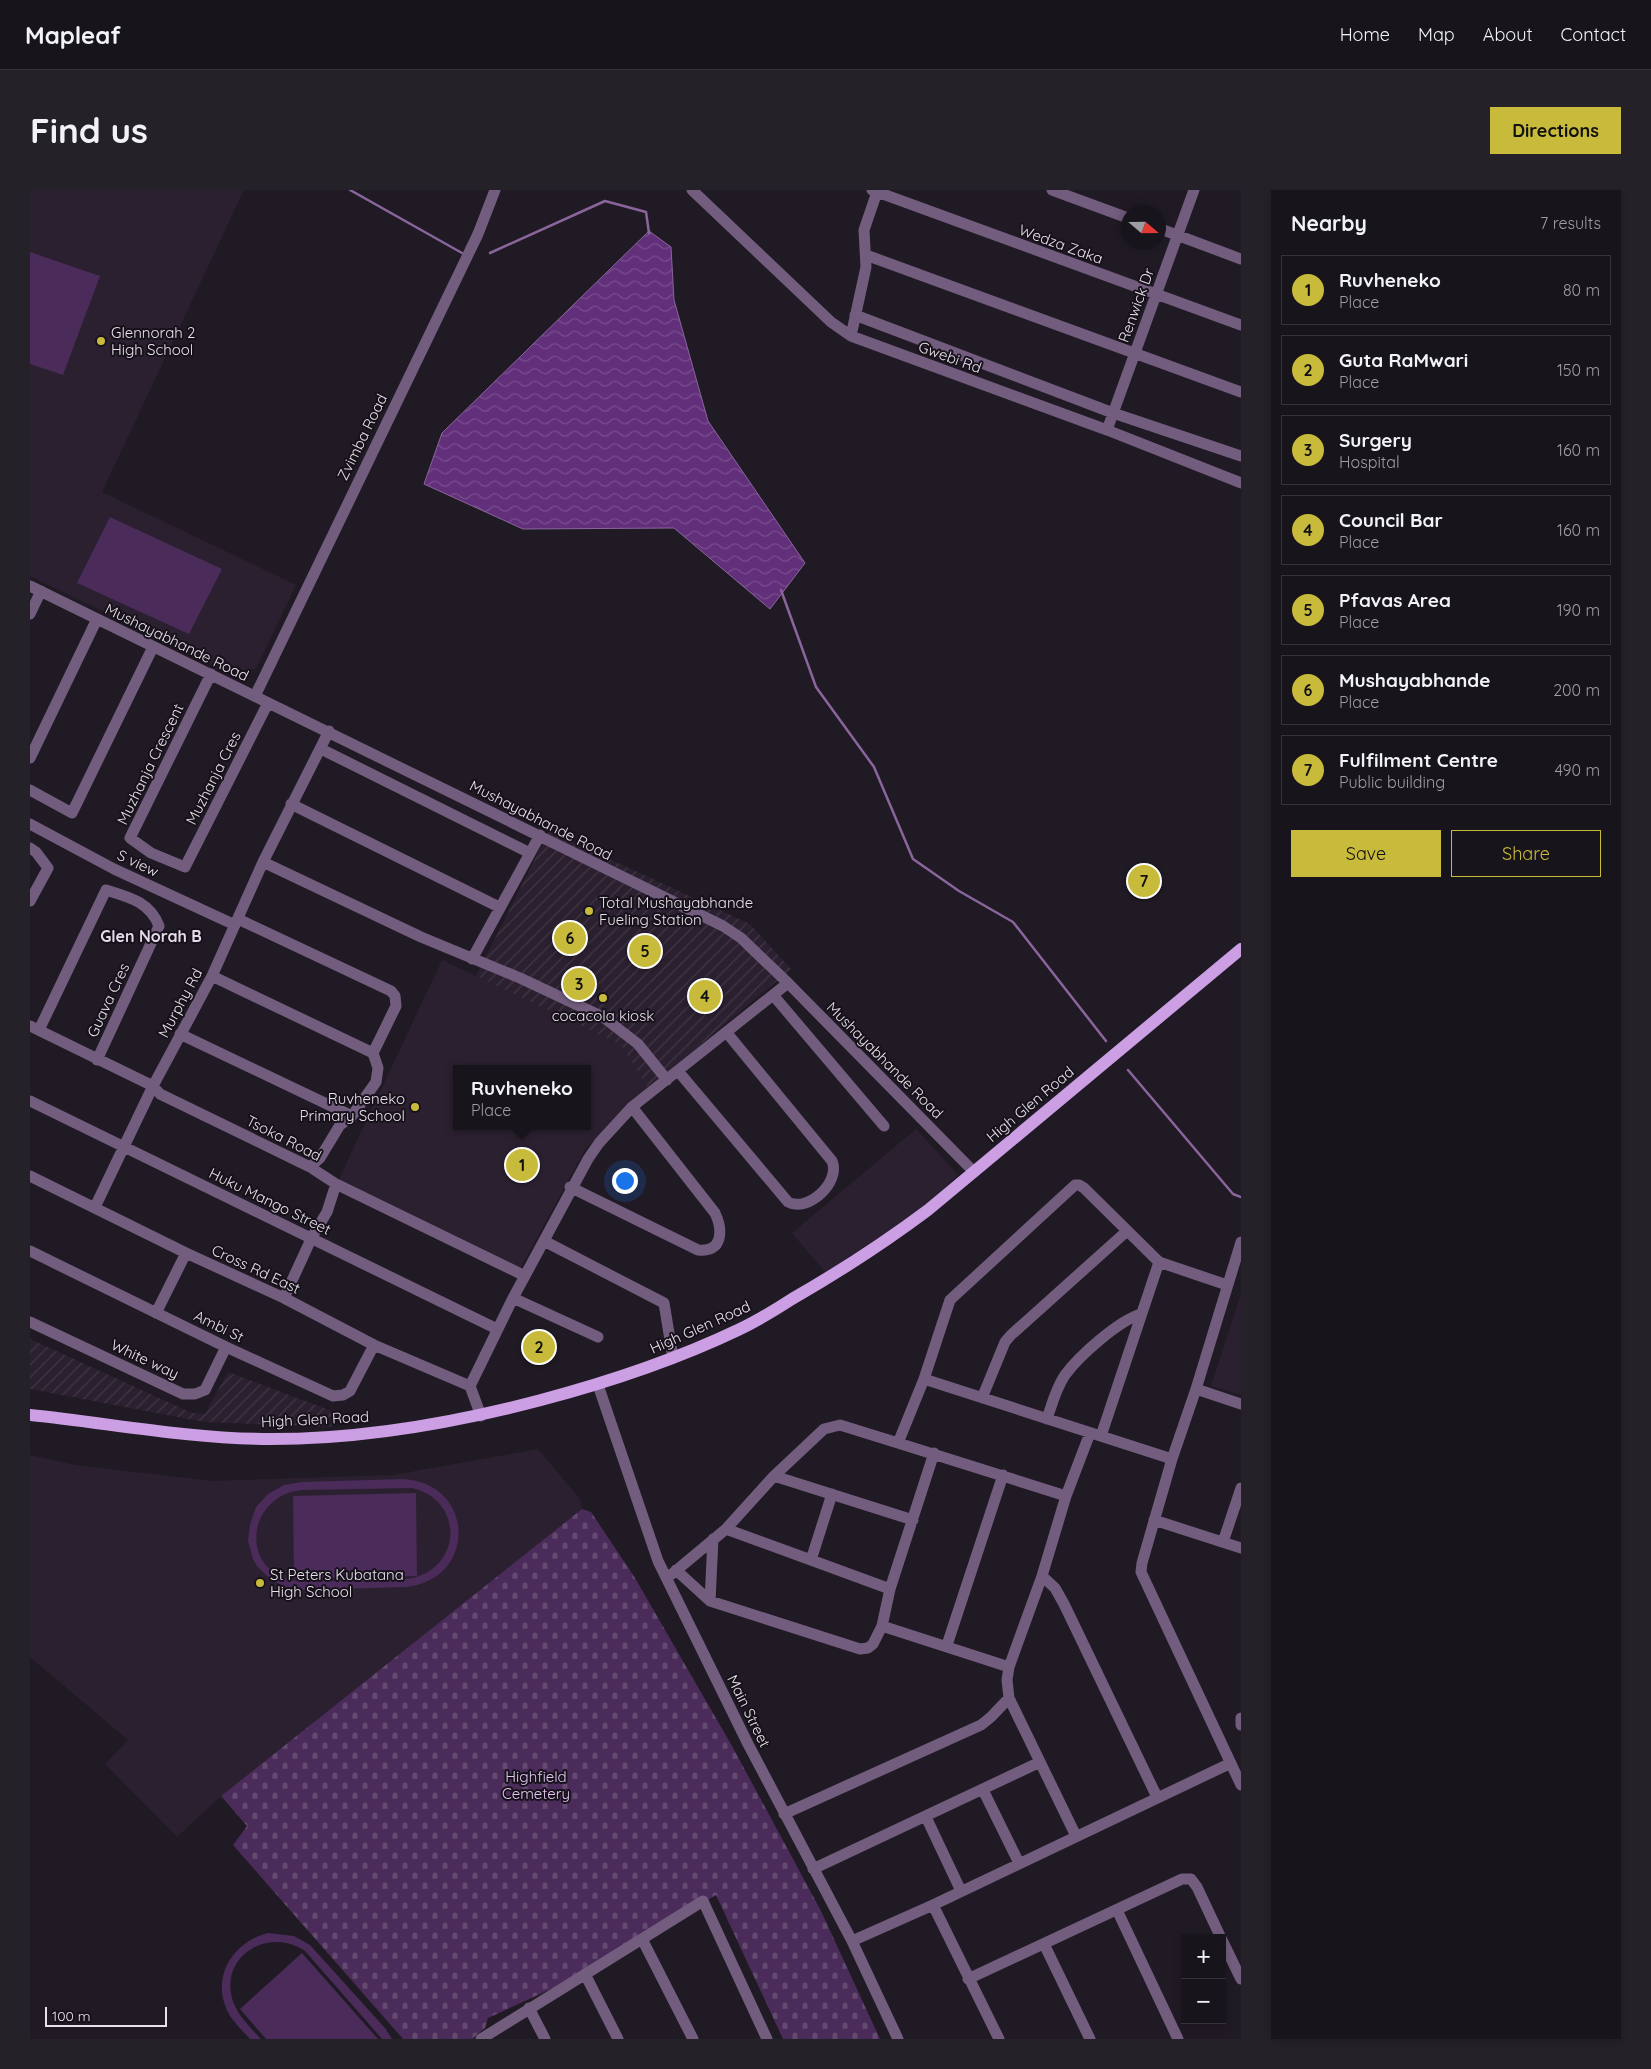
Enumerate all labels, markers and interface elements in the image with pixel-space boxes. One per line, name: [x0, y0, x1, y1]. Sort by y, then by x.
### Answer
text: Mapleaf: [25, 20, 121, 50]
text: Home: [1340, 23, 1390, 46]
text: Map: [1418, 23, 1455, 46]
text: About: [1483, 23, 1533, 46]
text: Contact: [1561, 23, 1626, 46]
button: Directions: [1490, 107, 1621, 154]
text: Find us: [30, 108, 148, 152]
north arrow: [1121, 205, 1166, 250]
text: Nearby: [1291, 210, 1367, 236]
text: 7 results: [1540, 213, 1601, 233]
street label: Wedza Zaka: [1016, 220, 1106, 268]
street label: Renwick Dr: [1114, 265, 1158, 345]
text: Ruvheneko: [1339, 268, 1441, 292]
text: 1: [1305, 280, 1311, 300]
text: 80 m: [1563, 280, 1600, 300]
text: Place: [1339, 292, 1379, 312]
place label: Glennorah 2 High School: [111, 323, 195, 359]
marker: Glennorah 2 High School: [95, 335, 107, 347]
street label: Gwebi Rd: [916, 337, 984, 377]
text: Guta RaMwari: [1339, 348, 1468, 372]
text: 2: [1303, 360, 1313, 380]
text: 150 m: [1557, 360, 1600, 380]
text: Place: [1339, 372, 1379, 392]
street label: Zvimba Road: [333, 391, 391, 483]
text: Surgery: [1339, 428, 1412, 452]
text: 3: [1304, 440, 1312, 460]
text: 160 m: [1557, 440, 1600, 460]
text: Hospital: [1339, 452, 1400, 472]
text: Council Bar: [1339, 508, 1443, 532]
text: 4: [1303, 520, 1313, 540]
text: 160 m: [1557, 520, 1600, 540]
text: Place: [1339, 532, 1379, 552]
text: Pfavas Area: [1339, 588, 1451, 612]
street label: Mushayabhande Road: [102, 599, 252, 685]
text: 5: [1303, 600, 1313, 620]
text: 190 m: [1557, 600, 1600, 620]
text: Place: [1339, 612, 1379, 632]
text: Mushayabhande: [1339, 668, 1491, 692]
text: 6: [1304, 680, 1312, 700]
text: 200 m: [1553, 680, 1600, 700]
text: Place: [1339, 692, 1379, 712]
street label: Muzhanja Crescent: [112, 700, 188, 828]
street label: Muzhanja Cres: [181, 728, 245, 828]
text: Fulfilment Centre: [1339, 748, 1498, 772]
text: 7: [1304, 760, 1312, 780]
text: 490 m: [1554, 760, 1600, 780]
text: Public building: [1339, 772, 1445, 792]
street label: Mushayabhande Road: [467, 776, 615, 864]
button: Save: [1291, 830, 1441, 877]
button: Share: [1451, 830, 1601, 877]
street label: S view: [114, 845, 162, 881]
pin: 7: [1128, 862, 1160, 900]
place label: Total Mushayabhande Fueling Station: [599, 893, 753, 929]
marker: Total Mushayabhande Fueling Station: [583, 905, 595, 917]
pin: 6: [554, 919, 586, 957]
district label: Glen Norah B: [100, 926, 202, 946]
pin: 5: [629, 932, 661, 970]
street label: Guava Cres: [83, 960, 133, 1040]
street label: Murphy Rd: [154, 965, 206, 1041]
pin: 3: [563, 965, 595, 1003]
pin: 4: [689, 977, 721, 1015]
marker: cocacola kiosk: [597, 992, 609, 1004]
street label: Mushayabhande Road: [823, 998, 947, 1122]
place label: cocacola kiosk: [552, 1006, 654, 1025]
street label: High Glen Road: [982, 1062, 1078, 1146]
popup: [453, 1065, 591, 1130]
text: Ruvheneko: [471, 1076, 573, 1100]
place label: Ruvheneko Primary School: [300, 1089, 405, 1125]
text: Place: [471, 1100, 511, 1120]
marker: Ruvheneko Primary School: [409, 1101, 421, 1113]
street label: Tsoka Road: [243, 1111, 325, 1165]
pin: 1: [506, 1146, 538, 1184]
street label: Huku Mango Street: [206, 1163, 334, 1239]
your location: [612, 1168, 638, 1194]
street label: Cross Rd East: [209, 1240, 303, 1298]
street label: High Glen Road: [647, 1296, 753, 1358]
street label: Ambi St: [191, 1306, 247, 1346]
pin: 2: [523, 1328, 555, 1366]
street label: White way: [108, 1335, 182, 1383]
street label: High Glen Road: [260, 1407, 370, 1431]
place label: St Peters Kubatana High School: [270, 1565, 404, 1601]
marker: St Peters Kubatana High School: [254, 1577, 266, 1589]
street label: Main Street: [723, 1672, 775, 1750]
park label: Highfield Cemetery: [502, 1767, 570, 1803]
map controls: [1181, 1934, 1226, 2024]
button: +: [1181, 1934, 1226, 1979]
button: −: [1181, 1979, 1226, 2024]
scale bar: [45, 2004, 168, 2027]
text: 100 m: [52, 2007, 90, 2025]

